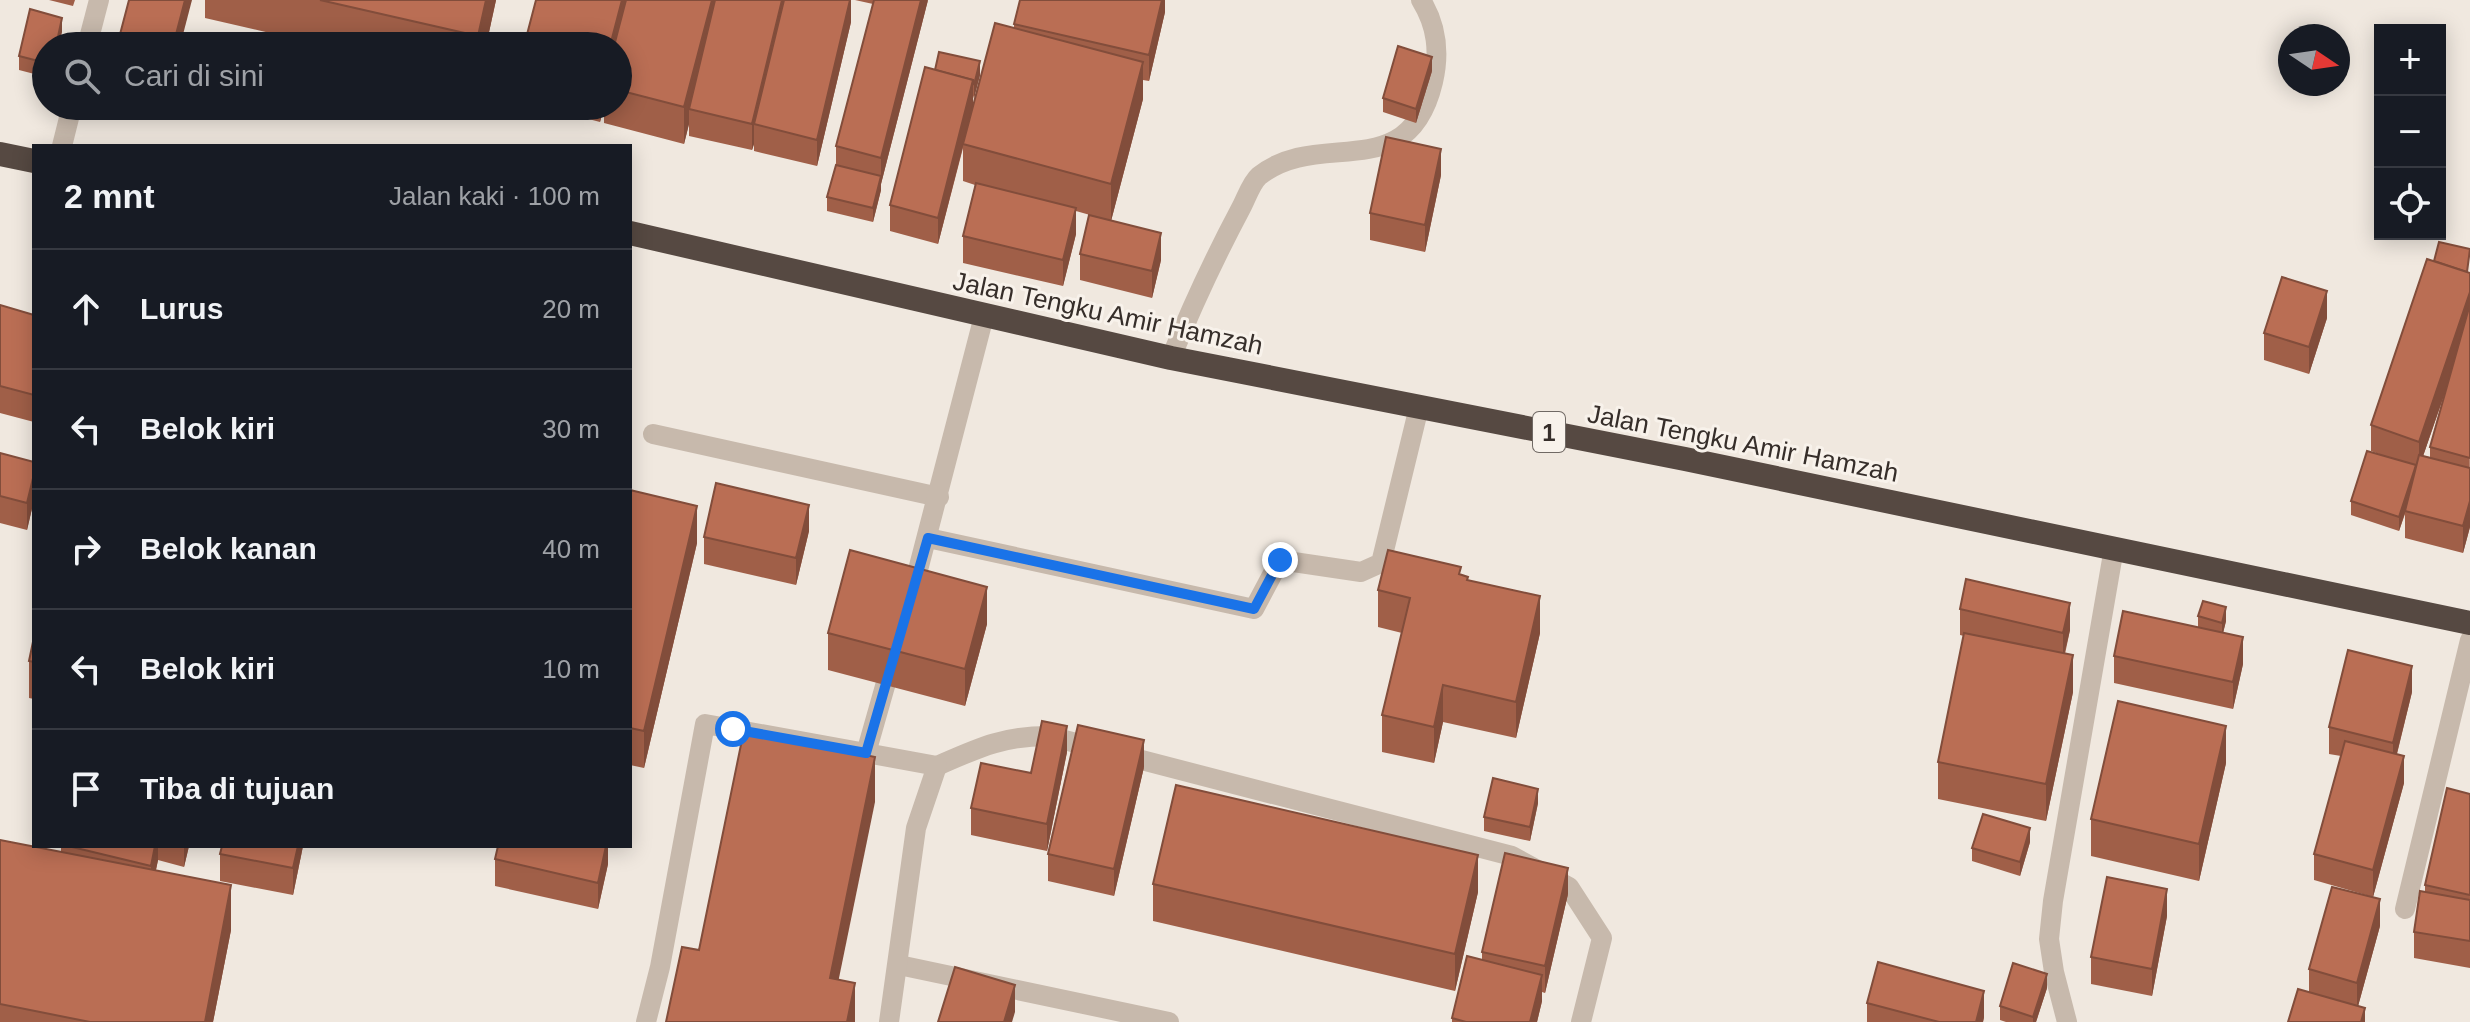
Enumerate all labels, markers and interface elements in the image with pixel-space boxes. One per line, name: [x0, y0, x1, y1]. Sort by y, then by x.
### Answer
north arrow: [2278, 24, 2350, 96]
map controls: [2374, 24, 2446, 240]
button: +: [2374, 24, 2446, 96]
search box: [32, 32, 632, 120]
icon: search: [60, 54, 104, 98]
text: Cari di sini: [124, 59, 264, 92]
button: −: [2374, 96, 2446, 168]
button: locate: [2374, 168, 2446, 240]
text: 2 mnt: [64, 177, 155, 215]
text: Jalan kaki · 100 m: [389, 181, 600, 211]
street label: Jalan Tengku Amir Hamzah: [950, 265, 1266, 361]
icon: ahead: [64, 287, 108, 331]
text: Lurus: [140, 292, 223, 325]
text: 20 m: [542, 294, 600, 324]
street label: Jalan Tengku Amir Hamzah: [1585, 398, 1901, 488]
icon: left: [64, 407, 108, 451]
text: Belok kiri: [140, 412, 275, 445]
road number: 1: [1533, 412, 1565, 452]
text: 30 m: [542, 414, 600, 444]
icon: right: [64, 527, 108, 571]
text: Belok kanan: [140, 532, 317, 565]
text: 40 m: [542, 534, 600, 564]
route end: [1262, 542, 1298, 578]
icon: left: [64, 647, 108, 691]
text: Belok kiri: [140, 652, 275, 685]
text: 10 m: [542, 654, 600, 684]
route start: [715, 711, 751, 747]
icon: arrive: [64, 767, 108, 811]
text: Tiba di tujuan: [140, 772, 334, 805]

